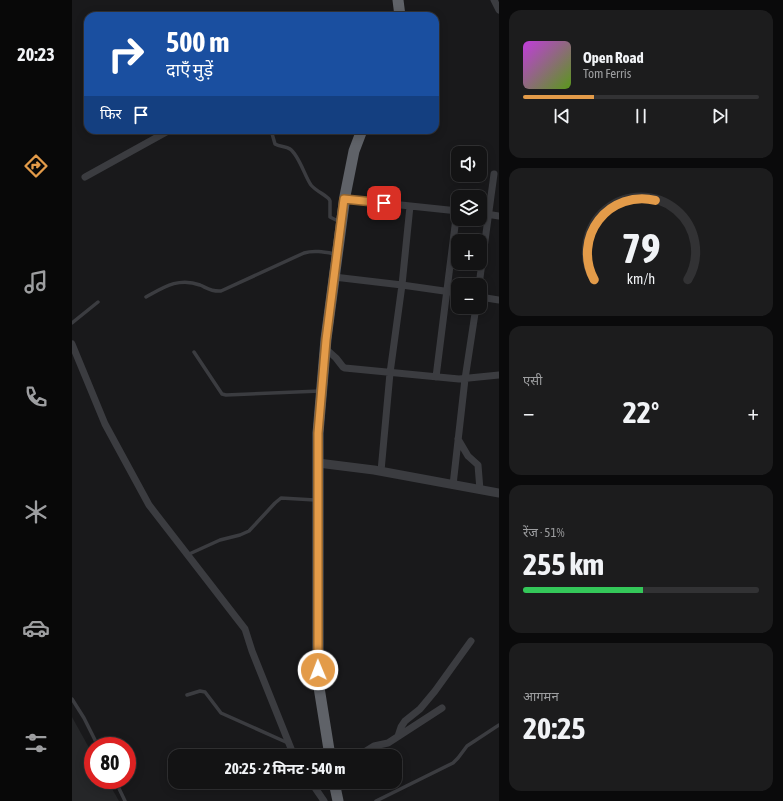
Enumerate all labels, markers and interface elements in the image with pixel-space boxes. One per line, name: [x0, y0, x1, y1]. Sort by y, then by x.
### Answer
text: 500 m: [166, 26, 229, 58]
icon: right: [100, 28, 152, 80]
text: 20:23: [17, 44, 55, 65]
text: Open Road: [583, 49, 644, 66]
text: दाएँ मुड़ें: [166, 59, 213, 80]
text: Tom Ferris: [583, 66, 631, 81]
icon: arrive: [130, 104, 152, 126]
text: फिर: [100, 105, 122, 122]
icon: previous: [551, 105, 573, 127]
icon: pause: [630, 105, 652, 127]
icon: next: [709, 105, 731, 127]
map controls: [451, 146, 487, 314]
button: sound: [451, 146, 487, 182]
icon: directions: [22, 152, 50, 180]
pin: [367, 186, 401, 220]
button: layers: [451, 190, 487, 226]
icon: arrive: [373, 192, 395, 214]
text: 79: [621, 224, 661, 272]
button: +: [451, 234, 487, 270]
icon: music: [22, 268, 50, 296]
text: km/h: [627, 271, 655, 287]
button: −: [451, 278, 487, 314]
text: एसी: [523, 373, 542, 388]
icon: phone: [22, 383, 50, 411]
text: 22°: [623, 395, 659, 429]
text: −: [523, 399, 534, 425]
text: +: [748, 399, 759, 425]
icon: climate: [22, 498, 50, 526]
text: रेंज · 51%: [523, 525, 565, 540]
text: 255 km: [523, 547, 604, 581]
icon: car: [22, 614, 50, 642]
position arrow: [297, 649, 339, 691]
text: आगमन: [523, 689, 559, 704]
text: 20:25: [523, 711, 585, 745]
icon: filters: [22, 729, 50, 757]
speed limit sign: 80: [84, 737, 136, 789]
text: 20:25 · 2 मिनट · 540 m: [225, 760, 345, 777]

